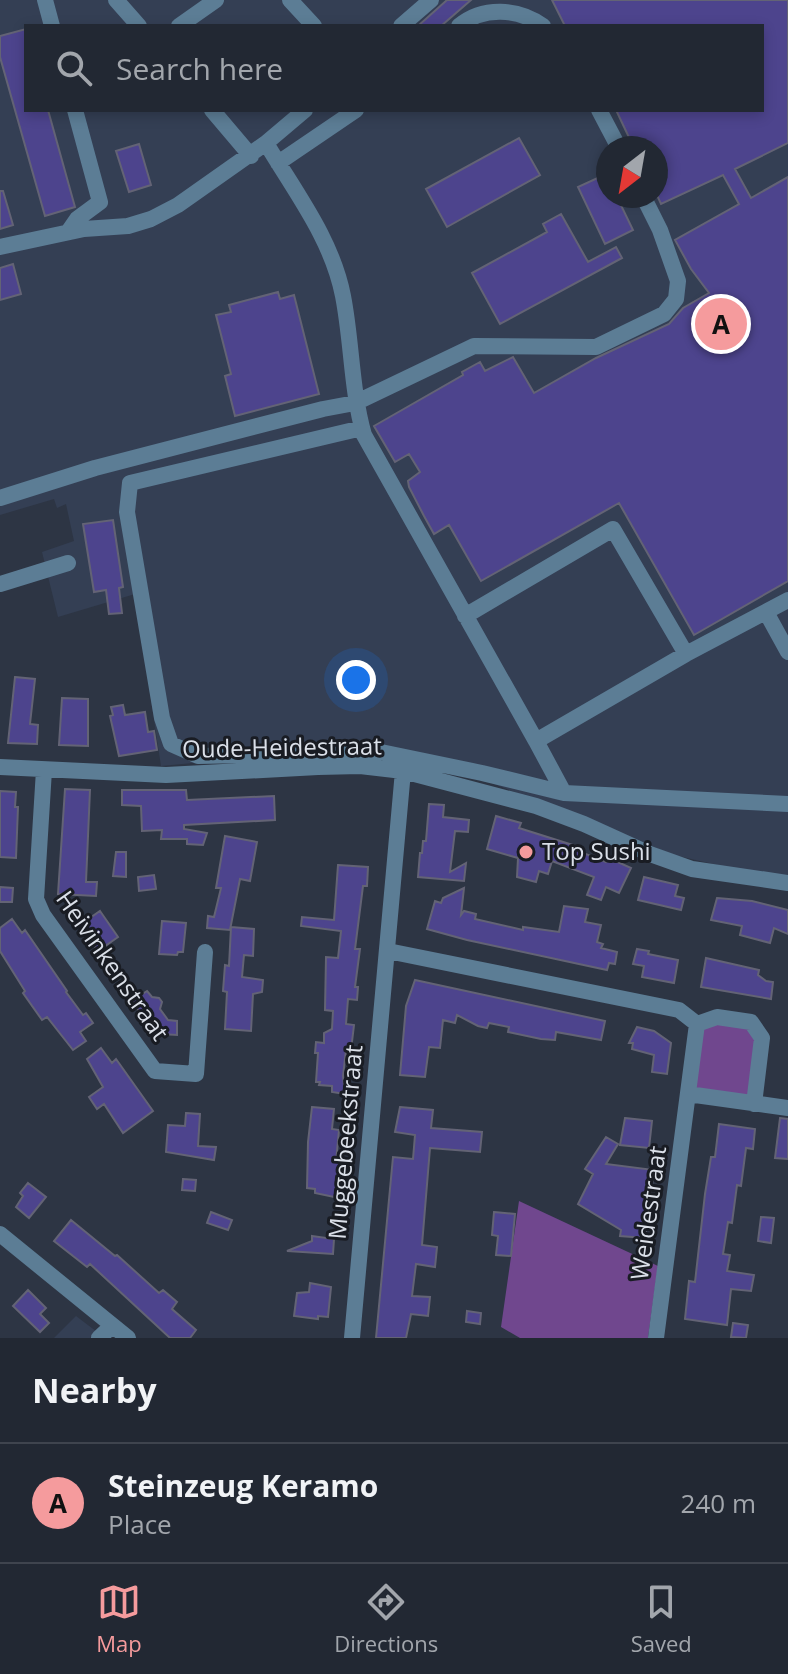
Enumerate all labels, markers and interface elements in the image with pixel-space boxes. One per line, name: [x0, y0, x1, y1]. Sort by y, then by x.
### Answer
search box: [24, 24, 764, 112]
icon: search: [52, 46, 96, 90]
text: Search here: [116, 48, 283, 89]
north arrow: [596, 136, 668, 208]
pin: A: [695, 294, 747, 354]
your location: [336, 660, 376, 700]
street label: Oude-Heidestraat: [182, 728, 382, 765]
place label: Top Sushi: [542, 834, 651, 867]
marker: Top Sushi: [517, 843, 535, 861]
street label: Heivinkenstraat: [49, 884, 177, 1047]
street label: Muggebeekstraat: [320, 1043, 369, 1240]
street label: Weidestraat: [622, 1144, 673, 1282]
text: Nearby: [32, 1367, 157, 1413]
text: Steinzeug Keramo: [108, 1465, 378, 1506]
text: A: [49, 1485, 67, 1521]
text: 240 m: [681, 1485, 756, 1521]
text: Place: [108, 1506, 172, 1542]
tab: Map: [96, 1580, 142, 1658]
tab: Directions: [334, 1580, 438, 1658]
tab: Saved: [631, 1580, 692, 1658]

